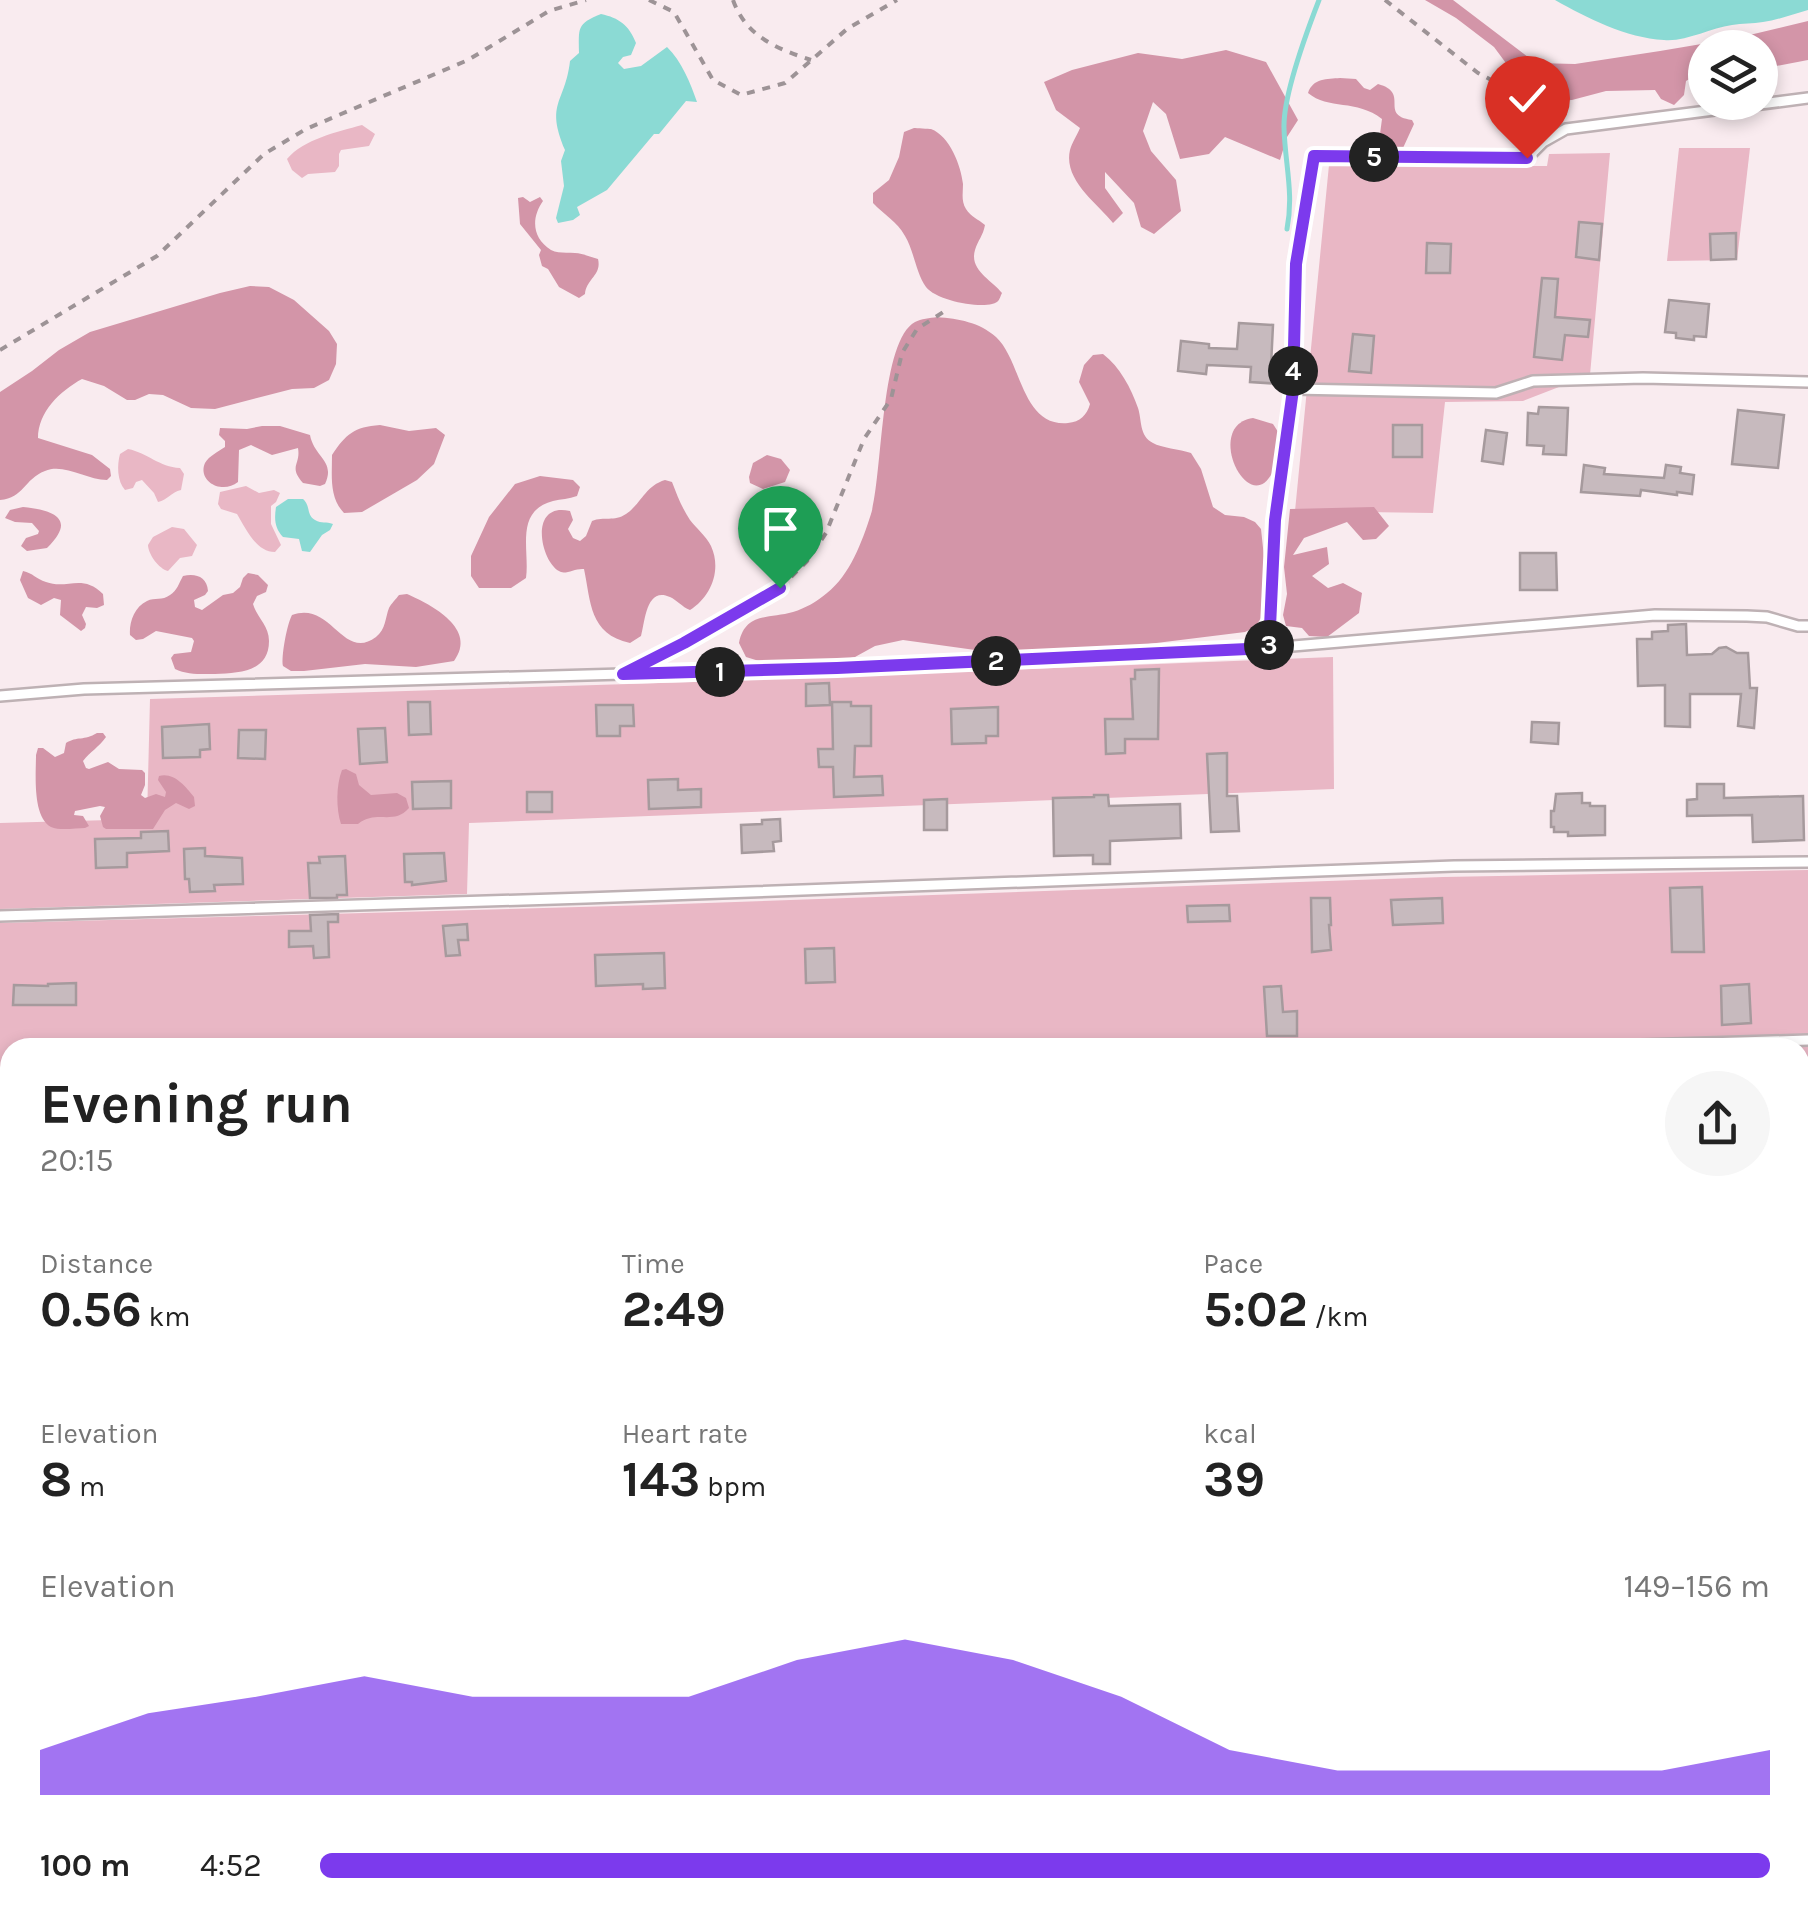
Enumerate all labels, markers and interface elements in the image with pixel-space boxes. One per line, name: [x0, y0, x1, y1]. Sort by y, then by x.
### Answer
map controls: [1688, 30, 1778, 120]
button: layers: [1688, 30, 1778, 120]
pin: [1485, 56, 1570, 159]
icon: check: [1500, 71, 1555, 126]
pin: 5: [1349, 132, 1399, 182]
text: 5: [1366, 140, 1382, 173]
pin: 4: [1268, 346, 1318, 396]
text: 4: [1285, 354, 1301, 387]
pin: [738, 486, 823, 589]
icon: arrive: [753, 501, 808, 556]
pin: 3: [1244, 620, 1294, 670]
text: 3: [1260, 628, 1278, 661]
pin: 2: [971, 636, 1021, 686]
text: 2: [988, 644, 1004, 677]
pin: 1: [695, 647, 745, 697]
text: 1: [715, 655, 725, 688]
button: share: [1665, 1071, 1770, 1176]
text: Evening run: [40, 1072, 353, 1136]
text: 20:15: [40, 1142, 114, 1179]
text: Distance: [40, 1247, 153, 1280]
text: Time: [622, 1247, 685, 1280]
text: Pace: [1203, 1247, 1263, 1280]
text: 0.56: [40, 1280, 142, 1339]
text: 2:49: [622, 1280, 726, 1339]
text: 5:02: [1203, 1280, 1308, 1339]
text: km: [142, 1300, 190, 1333]
text: /km: [1308, 1300, 1369, 1333]
text: Elevation: [40, 1417, 159, 1450]
text: Heart rate: [622, 1417, 748, 1450]
text: kcal: [1203, 1417, 1257, 1450]
text: 8: [40, 1450, 72, 1509]
text: 143: [622, 1450, 700, 1509]
text: 39: [1203, 1450, 1265, 1509]
text: m: [72, 1470, 105, 1503]
text: bpm: [700, 1470, 766, 1503]
text: Elevation: [40, 1568, 175, 1605]
text: 149–156 m: [1623, 1568, 1770, 1605]
text: 100 m: [40, 1847, 130, 1884]
text: 4:52: [200, 1847, 262, 1884]

